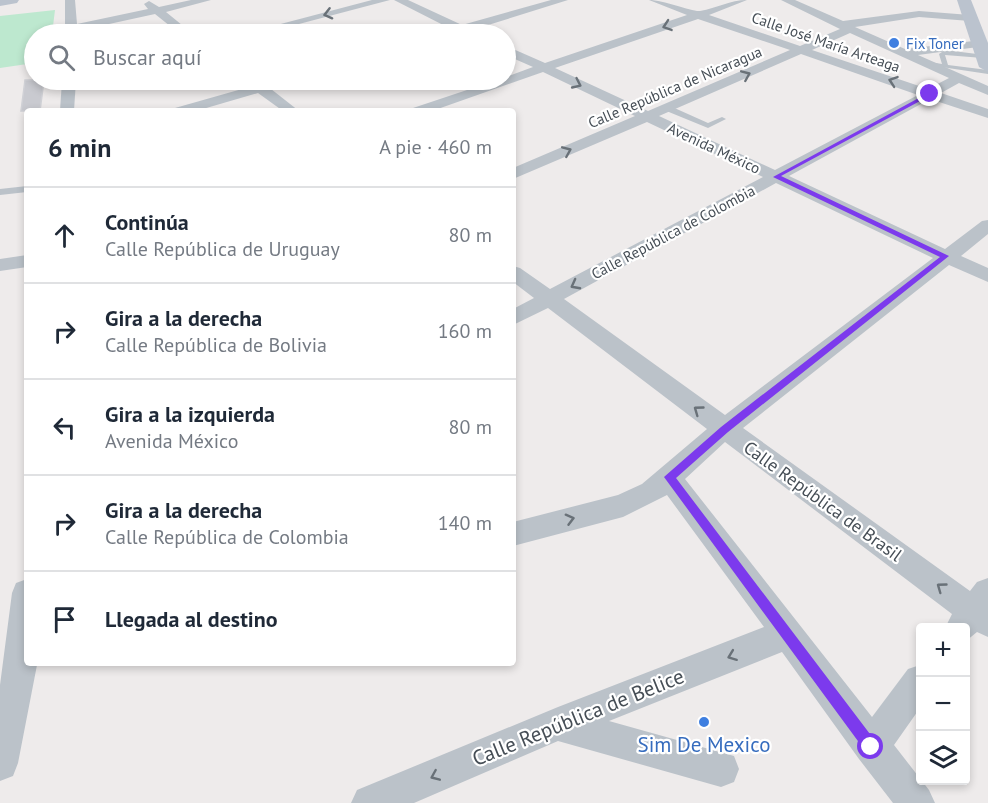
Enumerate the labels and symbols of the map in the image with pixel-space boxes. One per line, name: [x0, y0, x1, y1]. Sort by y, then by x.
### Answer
one-way arrow: [323, 7, 333, 20]
street label: Calle José María Arteaga: [749, 8, 903, 76]
one-way arrow: [662, 19, 673, 31]
place label: Fix Toner: [906, 34, 964, 53]
marker: Fix Toner: [887, 36, 901, 50]
street label: Calle República de Nicaragua: [585, 42, 765, 132]
one-way arrow: [740, 70, 751, 82]
one-way arrow: [888, 76, 899, 89]
one-way arrow: [571, 77, 582, 89]
route end: [916, 80, 942, 106]
street label: Avenida México: [665, 118, 763, 178]
one-way arrow: [560, 146, 571, 158]
street label: Calle República de Colombia: [588, 181, 758, 283]
one-way arrow: [571, 278, 581, 289]
one-way arrow: [694, 406, 705, 417]
street label: Calle República de Brasil: [739, 436, 907, 567]
one-way arrow: [564, 514, 574, 526]
one-way arrow: [936, 583, 947, 594]
one-way arrow: [728, 648, 738, 661]
street label: Calle República de Belice: [468, 662, 688, 772]
marker: Sim De Mexico: [697, 715, 711, 729]
place label: Sim De Mexico: [638, 731, 770, 758]
route start: [857, 733, 883, 759]
one-way arrow: [430, 769, 441, 781]

